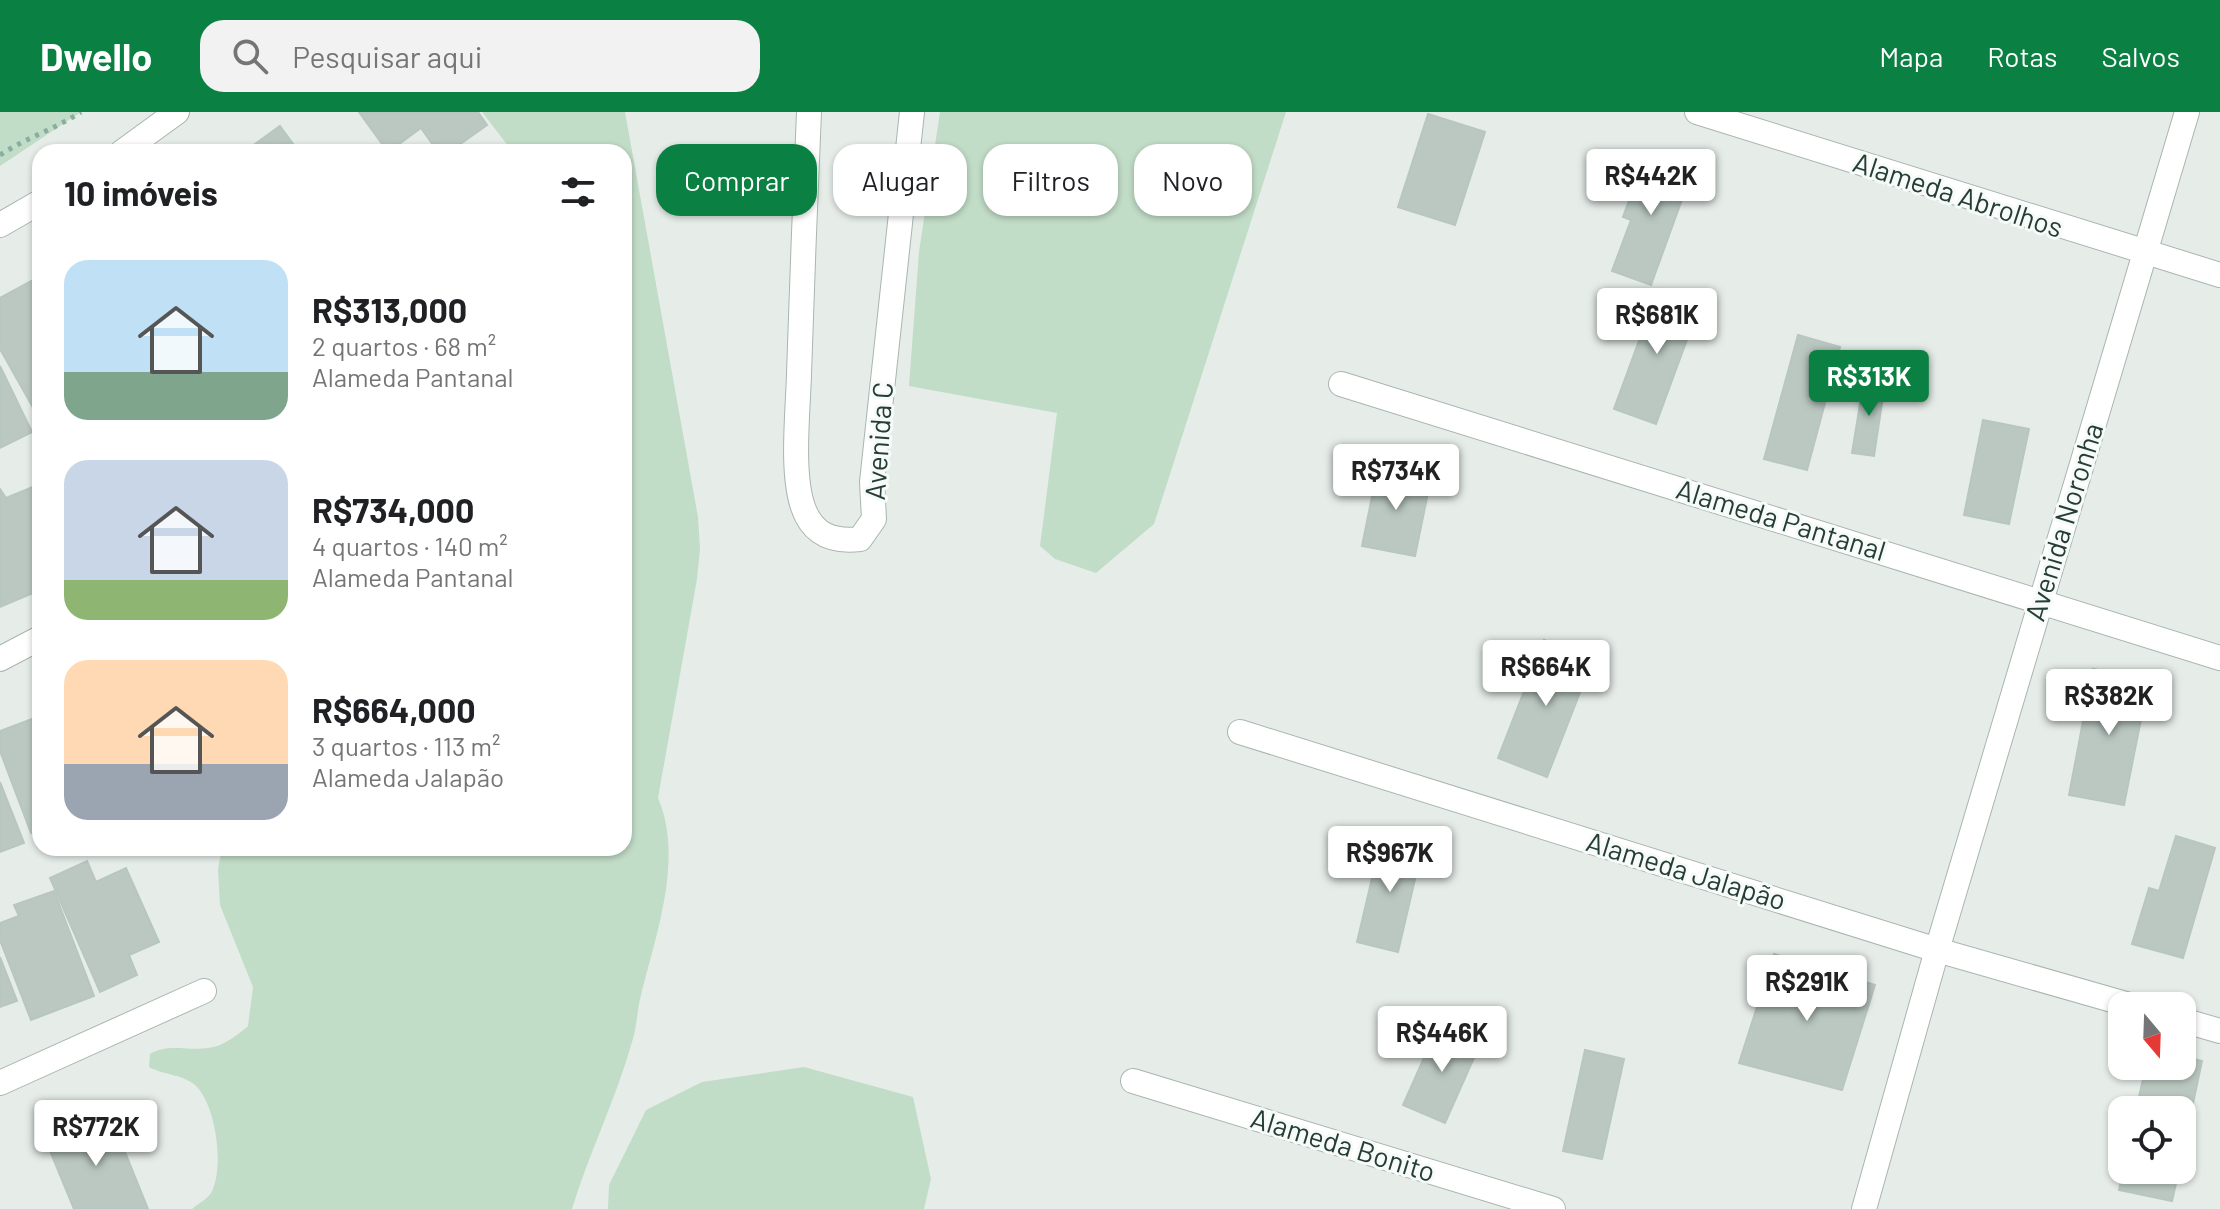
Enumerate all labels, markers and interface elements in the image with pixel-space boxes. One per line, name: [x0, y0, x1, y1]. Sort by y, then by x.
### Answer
search box: [200, 20, 760, 92]
text: Dwello: [40, 33, 152, 79]
icon: search: [228, 34, 272, 78]
text: Pesquisar aqui: [292, 38, 482, 74]
text: Mapa: [1879, 39, 1943, 73]
text: Rotas: [1987, 39, 2057, 73]
text: Salvos: [2101, 39, 2180, 73]
chip: Comprar: [656, 144, 817, 216]
chip: Alugar: [833, 144, 967, 216]
chip: Filtros: [983, 144, 1118, 216]
chip: Novo: [1134, 144, 1252, 216]
street label: Alameda Abrolhos: [1849, 144, 2067, 244]
pin: R$442K: [1586, 149, 1716, 217]
text: R$442K: [1604, 159, 1698, 190]
icon: filters: [556, 170, 600, 214]
text: 10 imóveis: [64, 172, 218, 213]
pin: R$681K: [1592, 288, 1722, 356]
text: R$313,000: [312, 289, 467, 330]
icon: home: [128, 292, 224, 388]
text: R$681K: [1615, 298, 1699, 329]
text: 2 quartos · 68 m²: [312, 330, 496, 361]
pin: R$313K: [1804, 350, 1934, 418]
text: R$313K: [1827, 360, 1911, 391]
text: Alameda Pantanal: [312, 361, 514, 392]
street label: Avenida C: [857, 381, 899, 501]
street label: Avenida Noronha: [2017, 419, 2109, 625]
pin: R$734K: [1331, 444, 1461, 512]
text: R$734K: [1351, 454, 1441, 485]
street label: Alameda Pantanal: [1673, 471, 1890, 567]
text: R$734,000: [312, 489, 474, 530]
icon: home: [128, 492, 224, 588]
text: 4 quartos · 140 m²: [312, 530, 508, 561]
text: Alameda Pantanal: [312, 561, 514, 592]
pin: R$664K: [1481, 640, 1611, 708]
text: R$664K: [1501, 650, 1591, 681]
pin: R$382K: [2044, 669, 2174, 737]
text: R$382K: [2064, 679, 2154, 710]
text: R$664,000: [312, 689, 476, 730]
icon: home: [128, 692, 224, 788]
text: 3 quartos · 113 m²: [312, 730, 500, 761]
text: Alameda Jalapão: [312, 761, 504, 792]
street label: Alameda Jalapão: [1582, 824, 1790, 917]
pin: R$967K: [1325, 826, 1455, 894]
text: R$967K: [1346, 836, 1434, 867]
pin: R$291K: [1742, 955, 1872, 1023]
text: R$291K: [1765, 965, 1849, 996]
north arrow: [2108, 992, 2196, 1080]
map controls: [2108, 992, 2196, 1184]
pin: R$446K: [1377, 1006, 1507, 1074]
text: R$446K: [1396, 1016, 1488, 1047]
button: locate: [2108, 1096, 2196, 1184]
pin: R$772K: [31, 1100, 161, 1168]
street label: Alameda Bonito: [1247, 1100, 1440, 1188]
text: R$772K: [52, 1110, 140, 1141]

